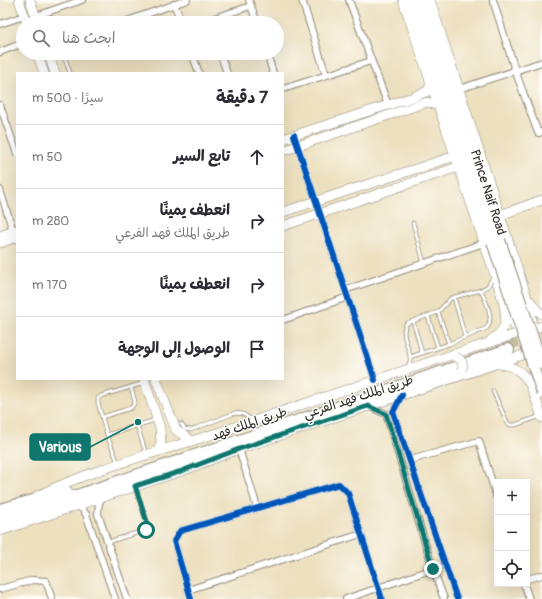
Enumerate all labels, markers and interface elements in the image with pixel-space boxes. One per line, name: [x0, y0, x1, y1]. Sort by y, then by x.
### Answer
search box: [16, 16, 284, 60]
icon: search: [30, 27, 52, 49]
text: ابحث هنا: [62, 29, 115, 48]
text: 7 دقيقة: [216, 87, 268, 108]
text: سيرًا · 500 m: [32, 90, 104, 106]
icon: ahead: [246, 146, 268, 168]
text: تابع السير: [173, 147, 230, 166]
street label: Prince Naif Road: [467, 147, 509, 237]
text: 50 m: [32, 149, 62, 165]
text: انعطف يمينًا: [160, 201, 230, 220]
icon: right: [246, 210, 268, 232]
text: 280 m: [32, 213, 69, 229]
text: طريق الملك فهد الفرعي: [115, 225, 230, 241]
icon: right: [246, 274, 268, 296]
text: انعطف يمينًا: [160, 275, 230, 294]
text: 170 m: [32, 277, 67, 293]
icon: arrive: [246, 338, 268, 360]
text: الوصول إلى الوجهة: [118, 339, 230, 358]
street label: طريق الملك فهد الفرعي: [301, 372, 416, 425]
street label: طريق الملك فهد: [210, 404, 289, 444]
callout: Various: [30, 434, 90, 460]
text: Various: [38, 439, 82, 456]
map controls: [494, 479, 530, 587]
button: +: [494, 479, 530, 515]
button: −: [494, 515, 530, 551]
route start: [137, 521, 155, 539]
button: locate: [494, 551, 530, 587]
route end: [424, 560, 442, 578]

